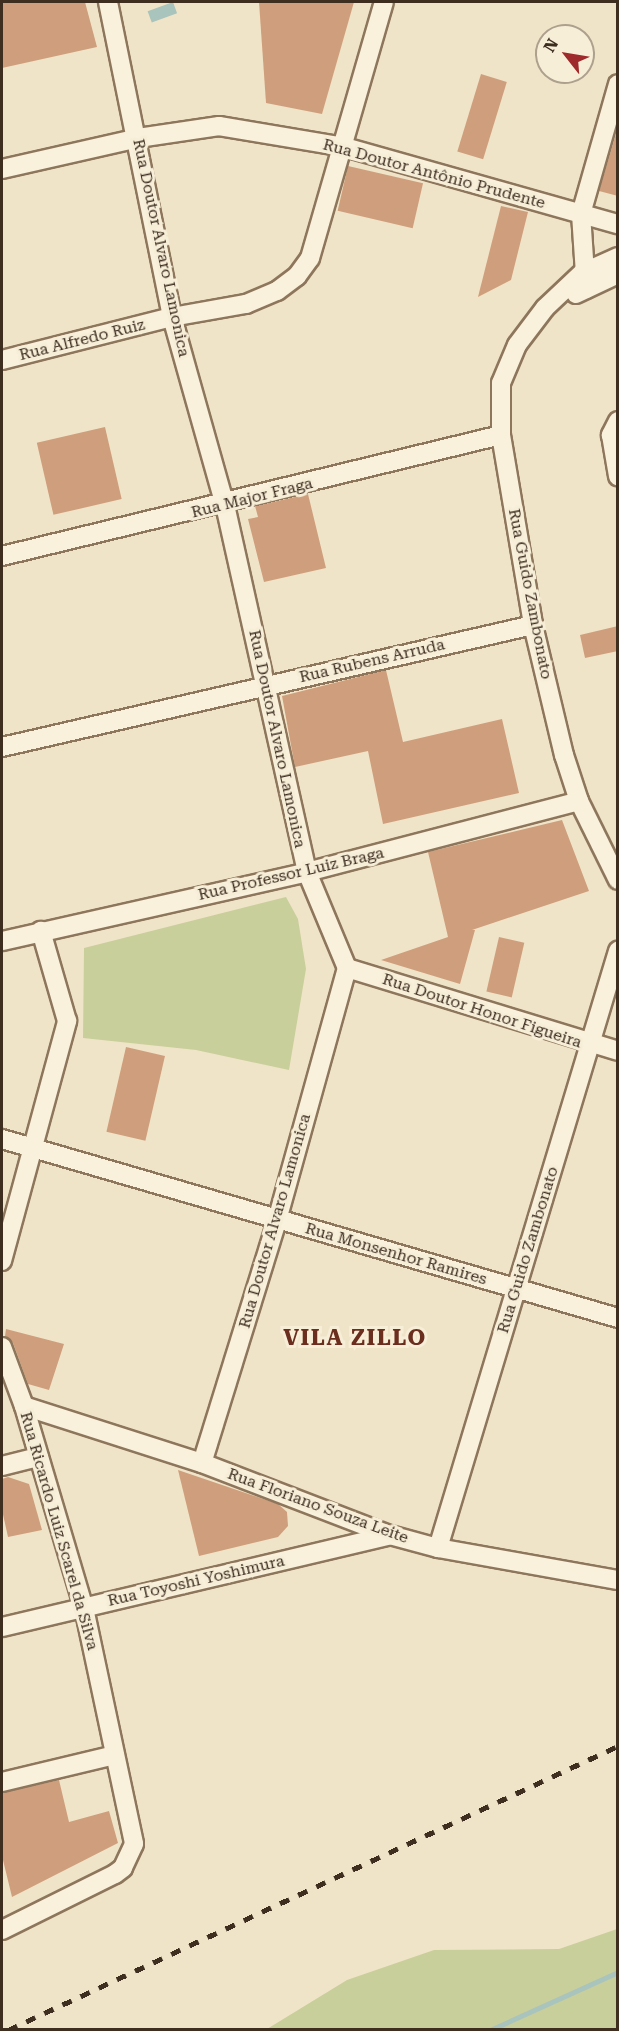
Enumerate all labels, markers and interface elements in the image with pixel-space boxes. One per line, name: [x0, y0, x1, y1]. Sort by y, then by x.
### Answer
north arrow: [535, 24, 595, 84]
text: N: [540, 35, 562, 56]
street label: Rua Doutor Antônio Prudente: [321, 135, 547, 213]
street label: Rua Doutor Alvaro Lamonica: [128, 137, 194, 359]
street label: Rua Alfredo Ruiz: [17, 315, 147, 365]
street label: Rua Major Fraga: [189, 474, 315, 522]
street label: Rua Guido Zambonato: [504, 507, 556, 681]
street label: Rua Doutor Alvaro Lamonica: [244, 628, 310, 850]
street label: Rua Rubens Arruda: [297, 635, 447, 687]
street label: Rua Professor Luiz Braga: [196, 843, 386, 905]
street label: Rua Doutor Honor Figueira: [380, 970, 584, 1052]
street label: Rua Doutor Alvaro Lamonica: [235, 1111, 315, 1331]
street label: Rua Guido Zambonato: [493, 1164, 563, 1336]
street label: Rua Monsenhor Ramires: [303, 1219, 489, 1289]
district label: VILA ZILLO: [283, 1325, 427, 1351]
street label: Rua Ricardo Luiz Scarel da Silva: [16, 1410, 102, 1652]
street label: Rua Floriano Souza Leite: [225, 1464, 411, 1548]
street label: Rua Toyoshi Yoshimura: [106, 1551, 286, 1611]

